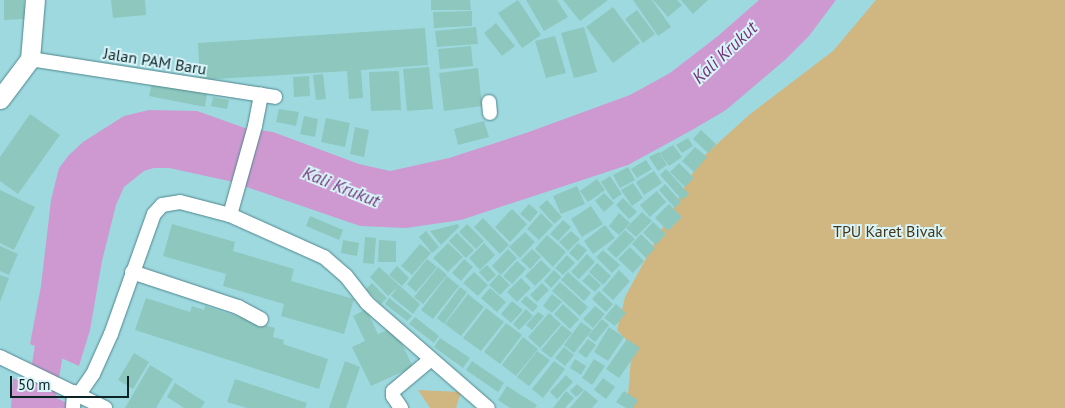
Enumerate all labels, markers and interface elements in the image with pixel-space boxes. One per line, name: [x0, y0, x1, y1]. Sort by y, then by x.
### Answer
water label: Kali Krukut: [688, 17, 762, 89]
street label: Jalan PAM Baru: [102, 43, 208, 79]
water label: Kali Krukut: [299, 162, 383, 212]
park label: TPU Karet Bivak: [833, 221, 943, 241]
scale bar: [12, 366, 131, 398]
text: 50 m: [18, 375, 51, 394]

